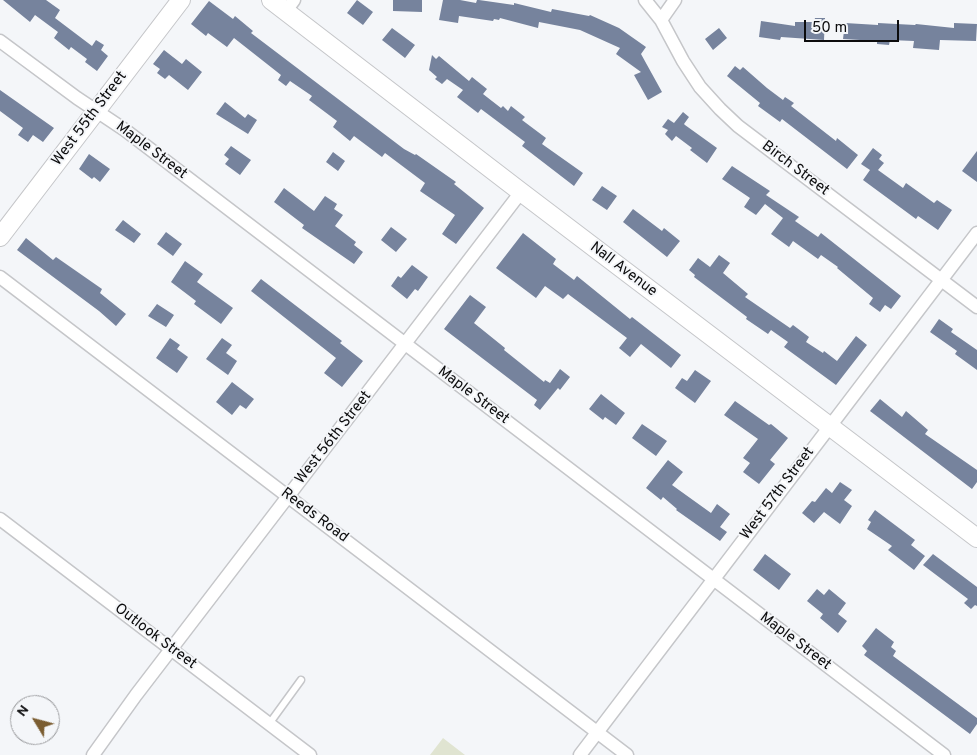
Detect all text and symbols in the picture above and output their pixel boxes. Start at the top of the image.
scale bar [807,10,902,42]
text: 50 m [812,19,847,38]
street label: West 55th Street [49,68,131,170]
street label: Maple Street [112,118,190,184]
street label: Birch Street [758,138,832,200]
street label: Nall Avenue [586,239,660,301]
street label: Maple Street [434,363,512,429]
street label: West 56th Street [292,388,376,488]
street label: West 57th Street [737,444,819,544]
street label: Reeds Road [277,485,351,547]
street label: Outlook Street [110,600,200,674]
street label: Maple Street [756,609,834,675]
north arrow [10,695,60,745]
text: N [14,702,33,720]

